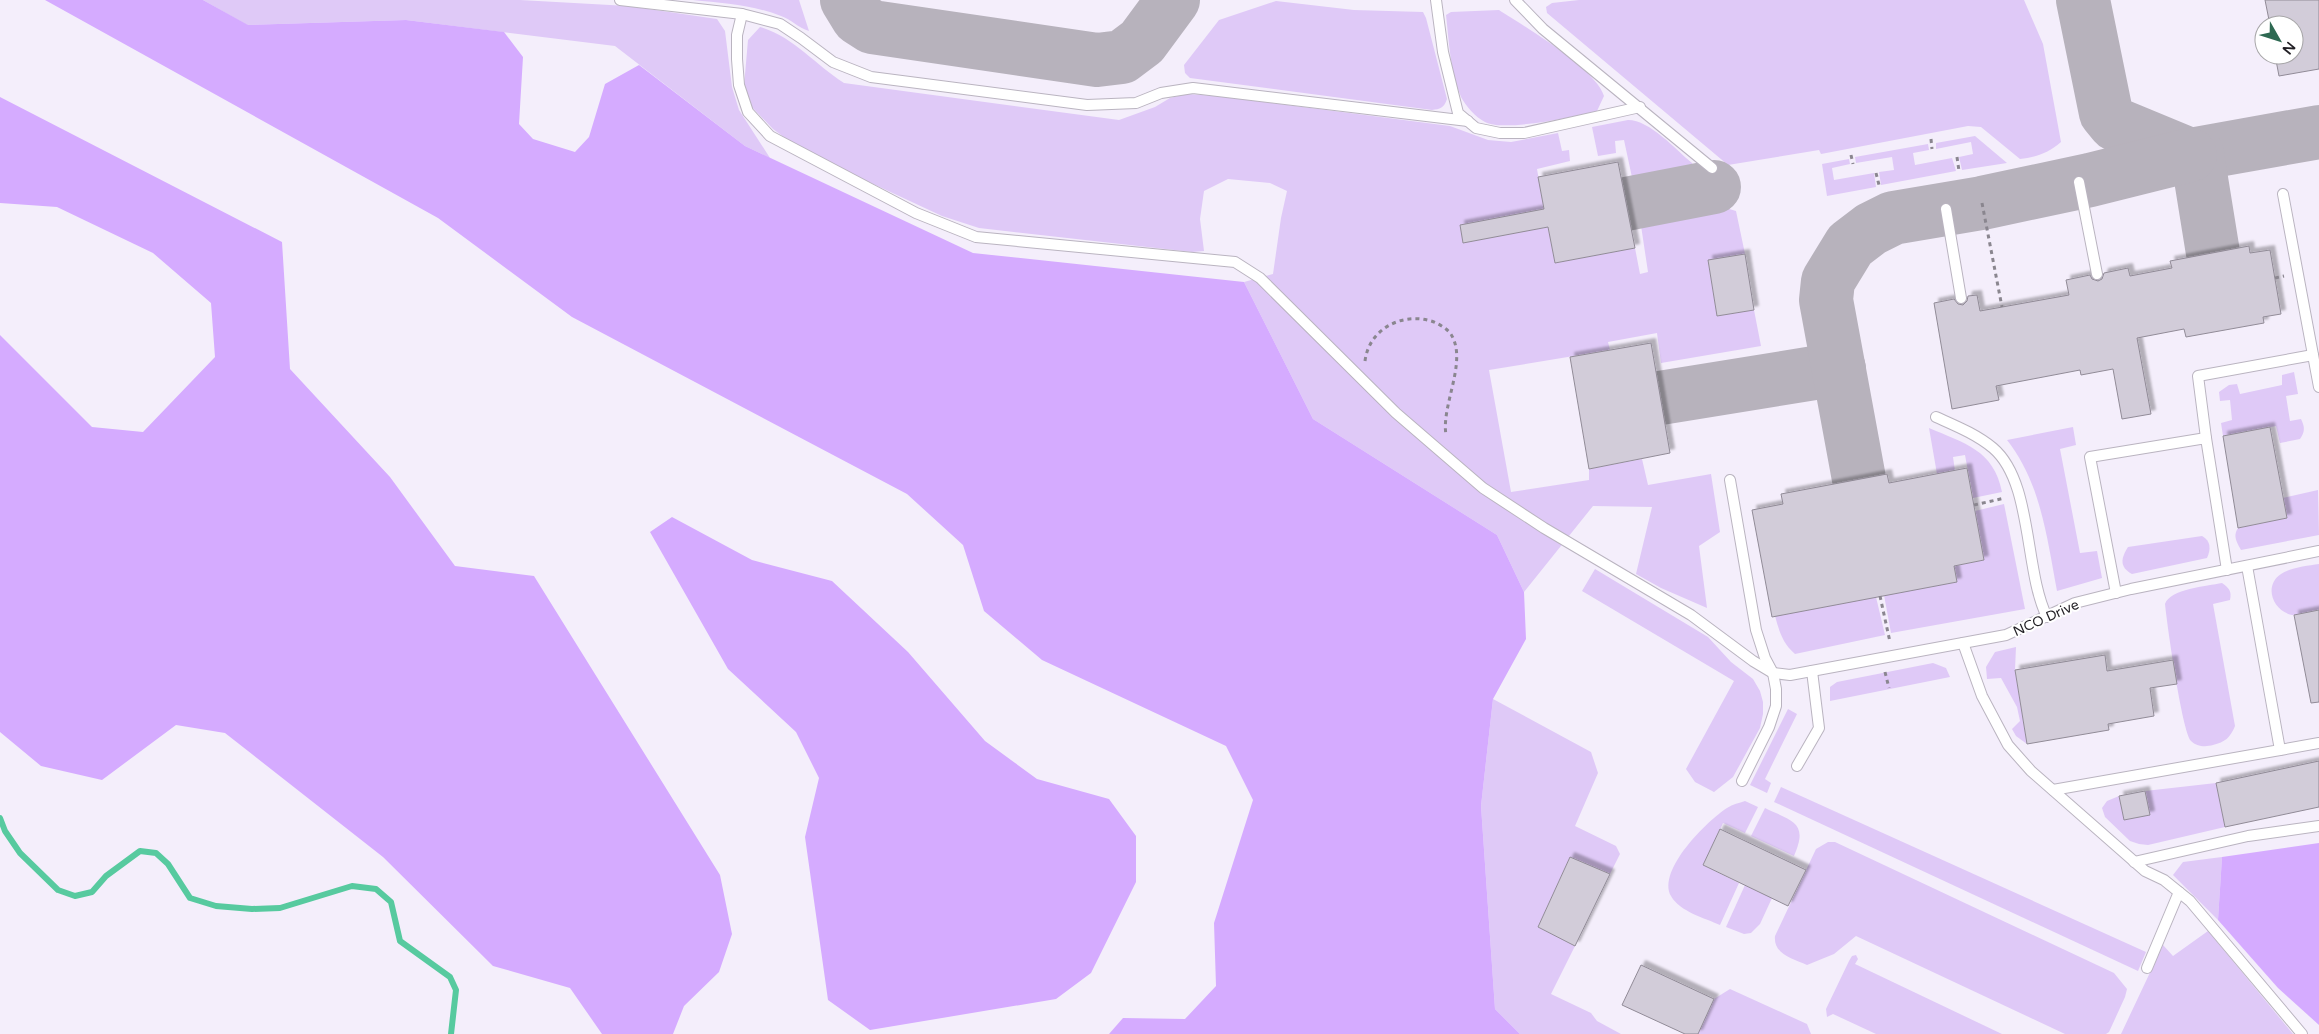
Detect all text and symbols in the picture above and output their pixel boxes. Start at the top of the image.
north arrow [2254,15,2304,65]
text: N [2279,38,2299,58]
street label: NCO Drive [2010,596,2082,640]

